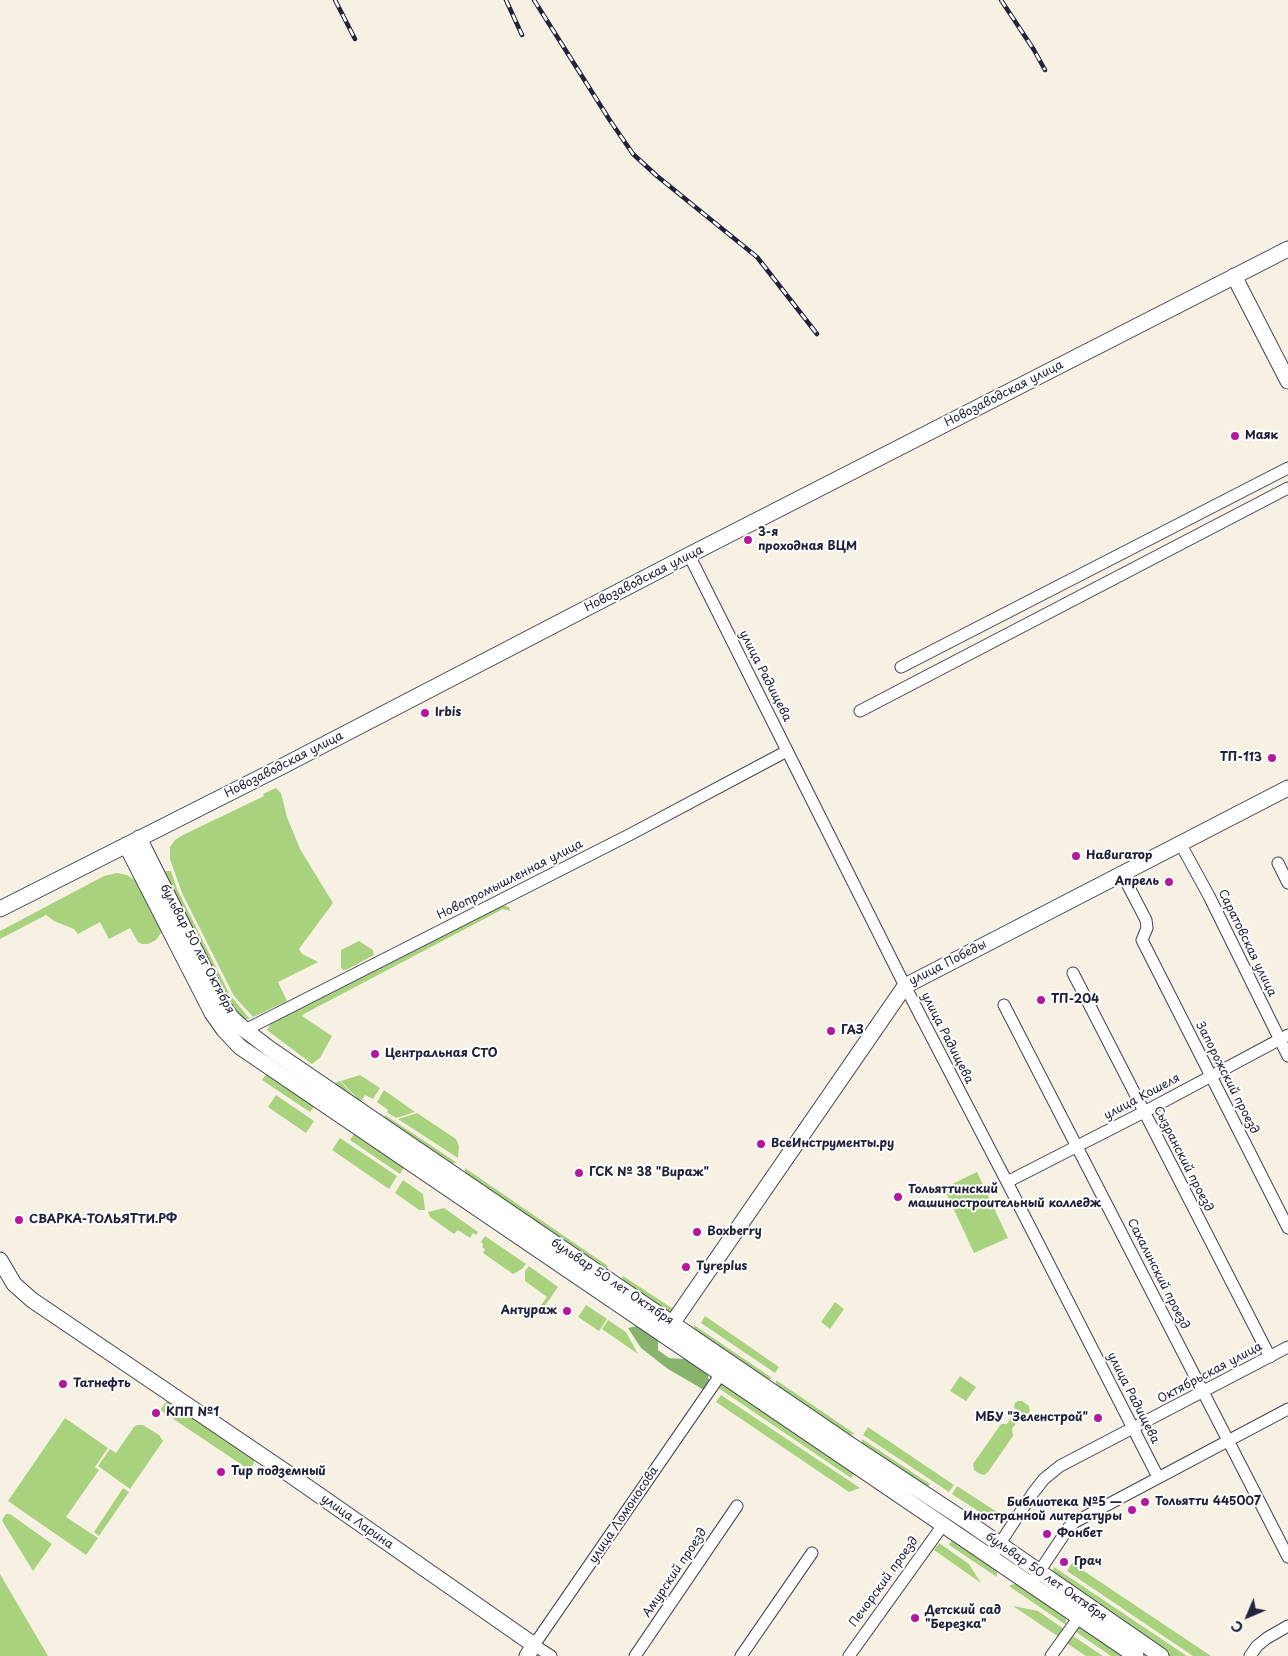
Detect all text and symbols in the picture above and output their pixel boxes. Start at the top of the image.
street label: Новозаводская улица [942,358,1066,430]
place label: Маяк [1245,429,1278,443]
marker: Маяк [1229,430,1241,442]
place label: 3-я проходная ВЦМ [758,526,857,554]
marker: 3-я проходная ВЦМ [742,534,754,546]
street label: Новозаводская улица [582,543,706,615]
street label: улица Радищева [736,628,794,724]
place label: Irbis [435,706,461,720]
marker: Irbis [419,707,431,719]
street label: Новозаводская улица [222,729,346,801]
place label: ТП-113 [1220,751,1262,765]
marker: ТП-113 [1266,752,1278,764]
street label: Новопромышленная улица [435,837,585,923]
place label: Навигатор [1086,849,1152,863]
marker: Навигатор [1070,850,1082,862]
place label: Апрель [1115,875,1159,889]
marker: Апрель [1163,876,1175,888]
street label: бульвар 50 лет Октября [157,882,237,1016]
street label: Саратовская улица [1215,887,1279,999]
street label: улица Победы [907,937,989,989]
street label: улица Радищева [918,990,976,1086]
place label: ТП-204 [1051,993,1099,1007]
marker: ТП-204 [1035,994,1047,1006]
street label: Запорожский проезд [1192,1019,1262,1137]
place label: ГАЗ [841,1024,864,1038]
marker: ГАЗ [825,1025,837,1037]
place label: Центральная СТО [385,1047,497,1061]
marker: Центральная СТО [369,1048,381,1060]
street label: улица Кошеля [1102,1071,1182,1123]
street label: Сызранский проезд [1150,1104,1216,1214]
place label: ВсеИнструменты.ру [771,1137,894,1151]
marker: ВсеИнструменты.ру [755,1138,767,1150]
place label: ГСК № 38 "Вираж" [589,1166,709,1180]
marker: ГСК № 38 "Вираж" [573,1167,585,1179]
place label: Тольяттинский машиностроительный колледж [908,1183,1101,1211]
marker: Тольяттинский машиностроительный колледж [892,1191,904,1203]
place label: СВАРКА-ТОЛЬЯТТИ.РФ [29,1213,177,1227]
marker: СВАРКА-ТОЛЬЯТТИ.РФ [13,1214,25,1226]
street label: Сахалинский проезд [1124,1216,1192,1332]
place label: Boxberry [707,1225,762,1239]
marker: Boxberry [691,1226,703,1238]
street label: бульвар 50 лет Октября [548,1236,676,1328]
place label: Tyreplus [696,1260,747,1274]
marker: Tyreplus [680,1261,692,1273]
place label: Антураж [501,1304,557,1318]
marker: Антураж [561,1305,573,1317]
street label: Октябрьская улица [1155,1339,1265,1407]
street label: улица Радищева [1104,1350,1162,1446]
place label: Татнефть [73,1377,131,1391]
marker: Татнефть [57,1378,69,1390]
place label: КПП №1 [166,1406,219,1420]
marker: КПП №1 [150,1407,162,1419]
place label: МБУ "Зеленстрой" [975,1411,1088,1425]
marker: МБУ "Зеленстрой" [1092,1412,1104,1424]
street label: улица Ломоносова [586,1464,662,1566]
place label: Тир подземный [231,1465,326,1479]
marker: Тир подземный [215,1466,227,1478]
street label: улица Ларина [318,1492,396,1552]
place label: Тольятти 445007 [1155,1495,1261,1509]
place label: Библиотека №5 — Иностранной литературы [963,1496,1122,1524]
marker: Тольятти 445007 [1139,1496,1151,1508]
marker: Библиотека №5 — Иностранной литературы [1126,1504,1138,1516]
street label: Амурский проезд [640,1526,710,1620]
place label: Фонбет [1057,1527,1103,1541]
marker: Фонбет [1041,1528,1053,1540]
street label: бульвар 50 лет Октября [983,1530,1109,1624]
street label: Печорский проезд [846,1534,922,1630]
place label: Грач [1074,1555,1102,1569]
marker: Грач [1058,1556,1070,1568]
north arrow [1223,1591,1273,1641]
place label: Детский сад "Березка" [925,1604,1001,1632]
marker: Детский сад "Березка" [909,1612,921,1624]
text: С [1226,1616,1248,1638]

